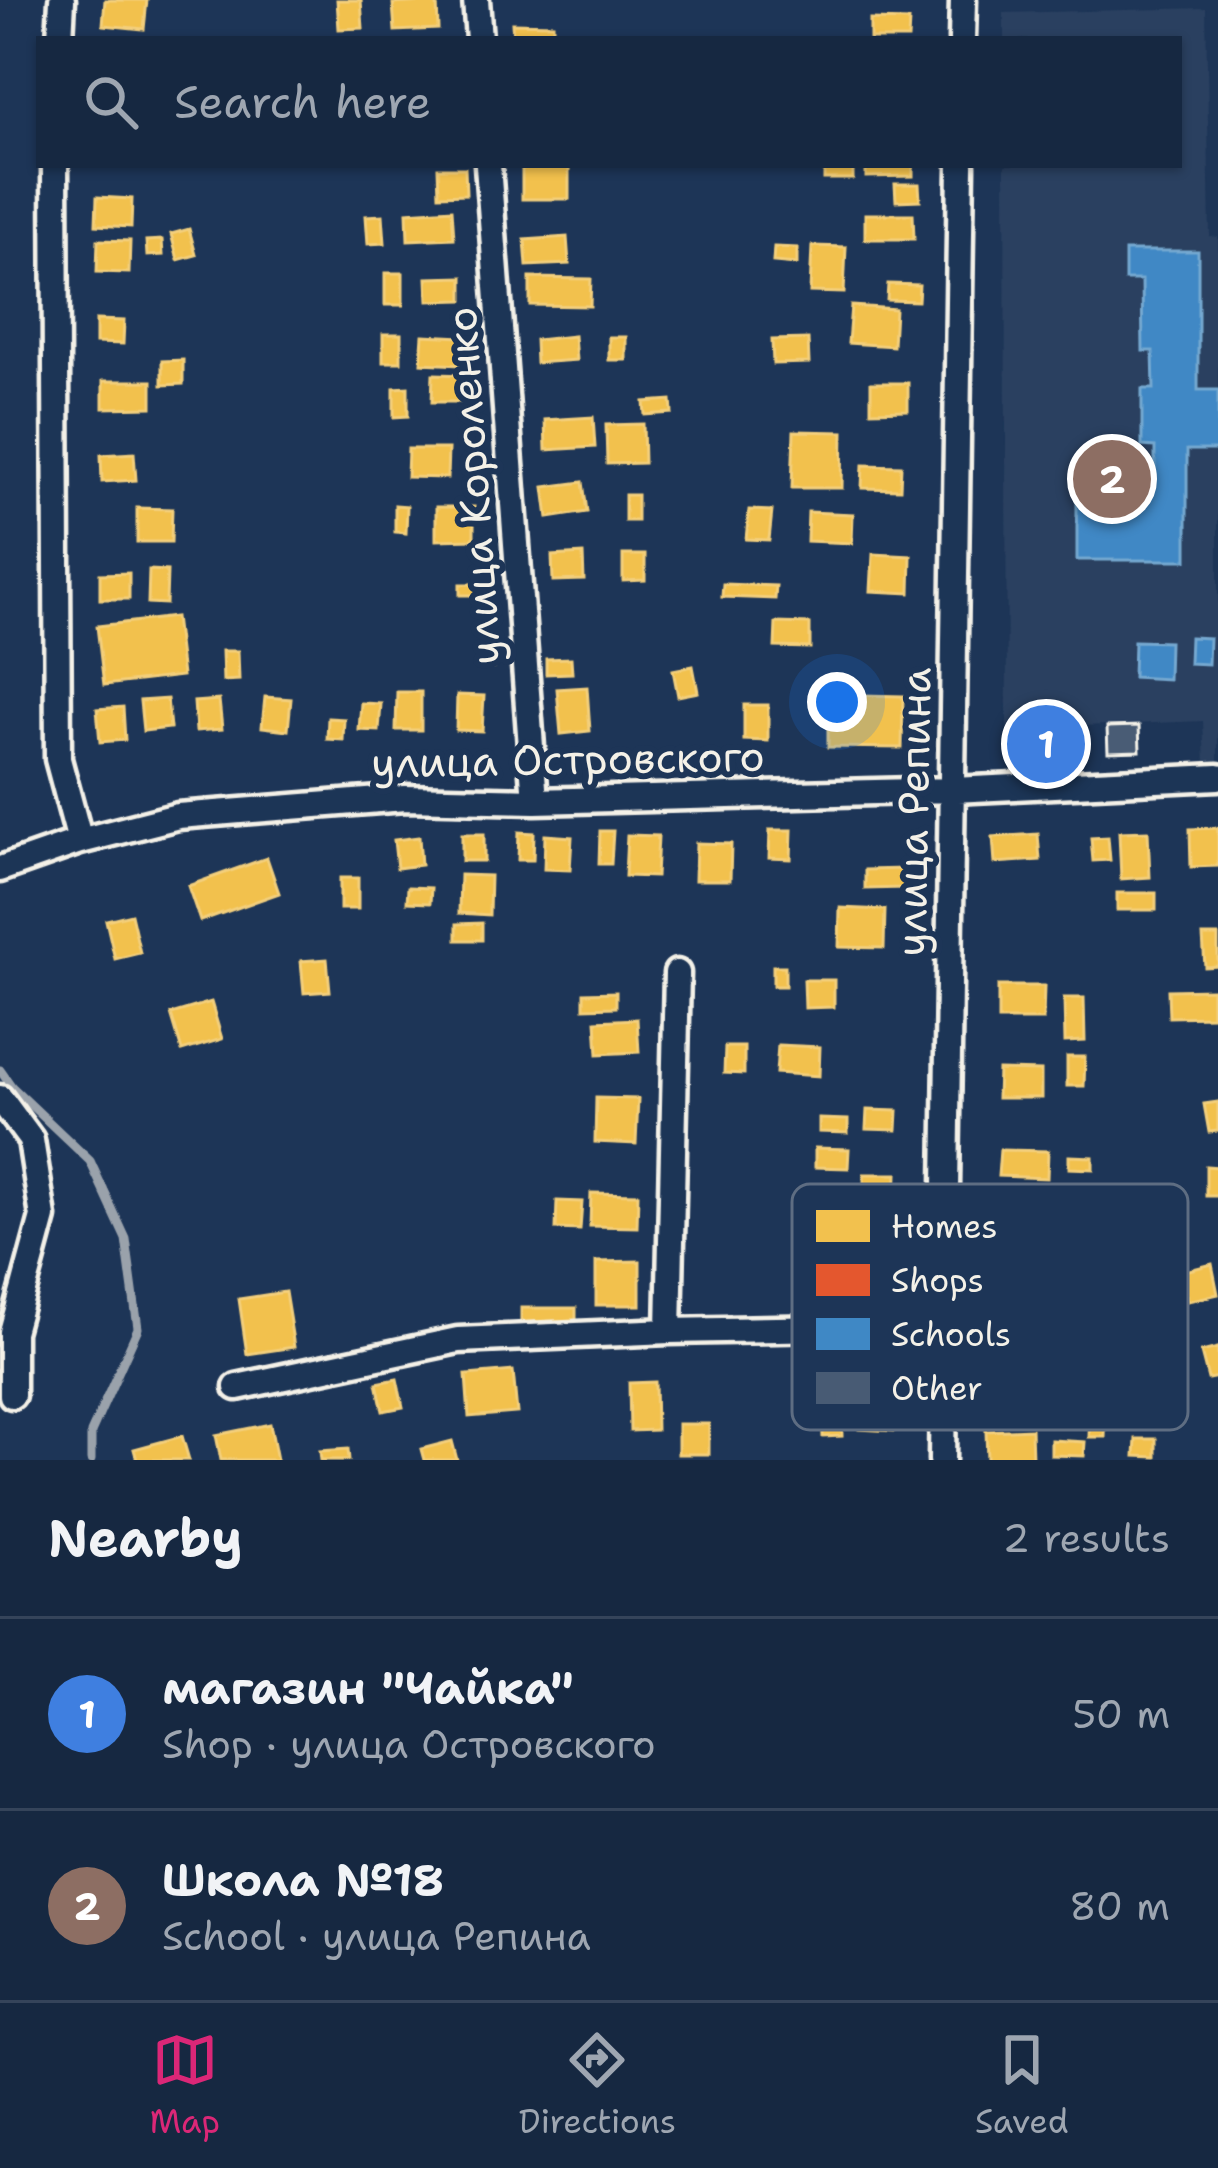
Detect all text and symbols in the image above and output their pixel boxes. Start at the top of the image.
search box [36,36,1182,168]
icon: search [78,69,144,135]
text: Search here [174,72,431,132]
street label: улица Короленко [433,305,513,667]
pin: 2 [1073,434,1151,524]
street label: улица Репина [882,667,944,957]
your location [807,672,867,732]
pin: 1 [1007,699,1085,789]
street label: улица Островского [371,728,765,790]
legend [792,1184,1188,1430]
text: Homes [891,1204,998,1249]
text: Shops [891,1258,984,1303]
text: Schools [891,1312,1011,1357]
text: Other [891,1366,983,1411]
text: Nearby [48,1504,243,1572]
text: 2 results [1003,1512,1170,1564]
text: магазин "Чайка" [162,1658,574,1718]
text: 1 [78,1688,96,1740]
text: 50 m [1072,1688,1170,1740]
text: Shop · улица Островского [162,1718,656,1770]
text: Школа №18 [162,1850,444,1910]
text: 2 [73,1880,101,1932]
text: 80 m [1069,1880,1170,1932]
text: School · улица Репина [162,1910,591,1962]
tab: Map [149,2027,220,2144]
tab: Directions [519,2027,676,2144]
tab: Saved [975,2027,1069,2144]

